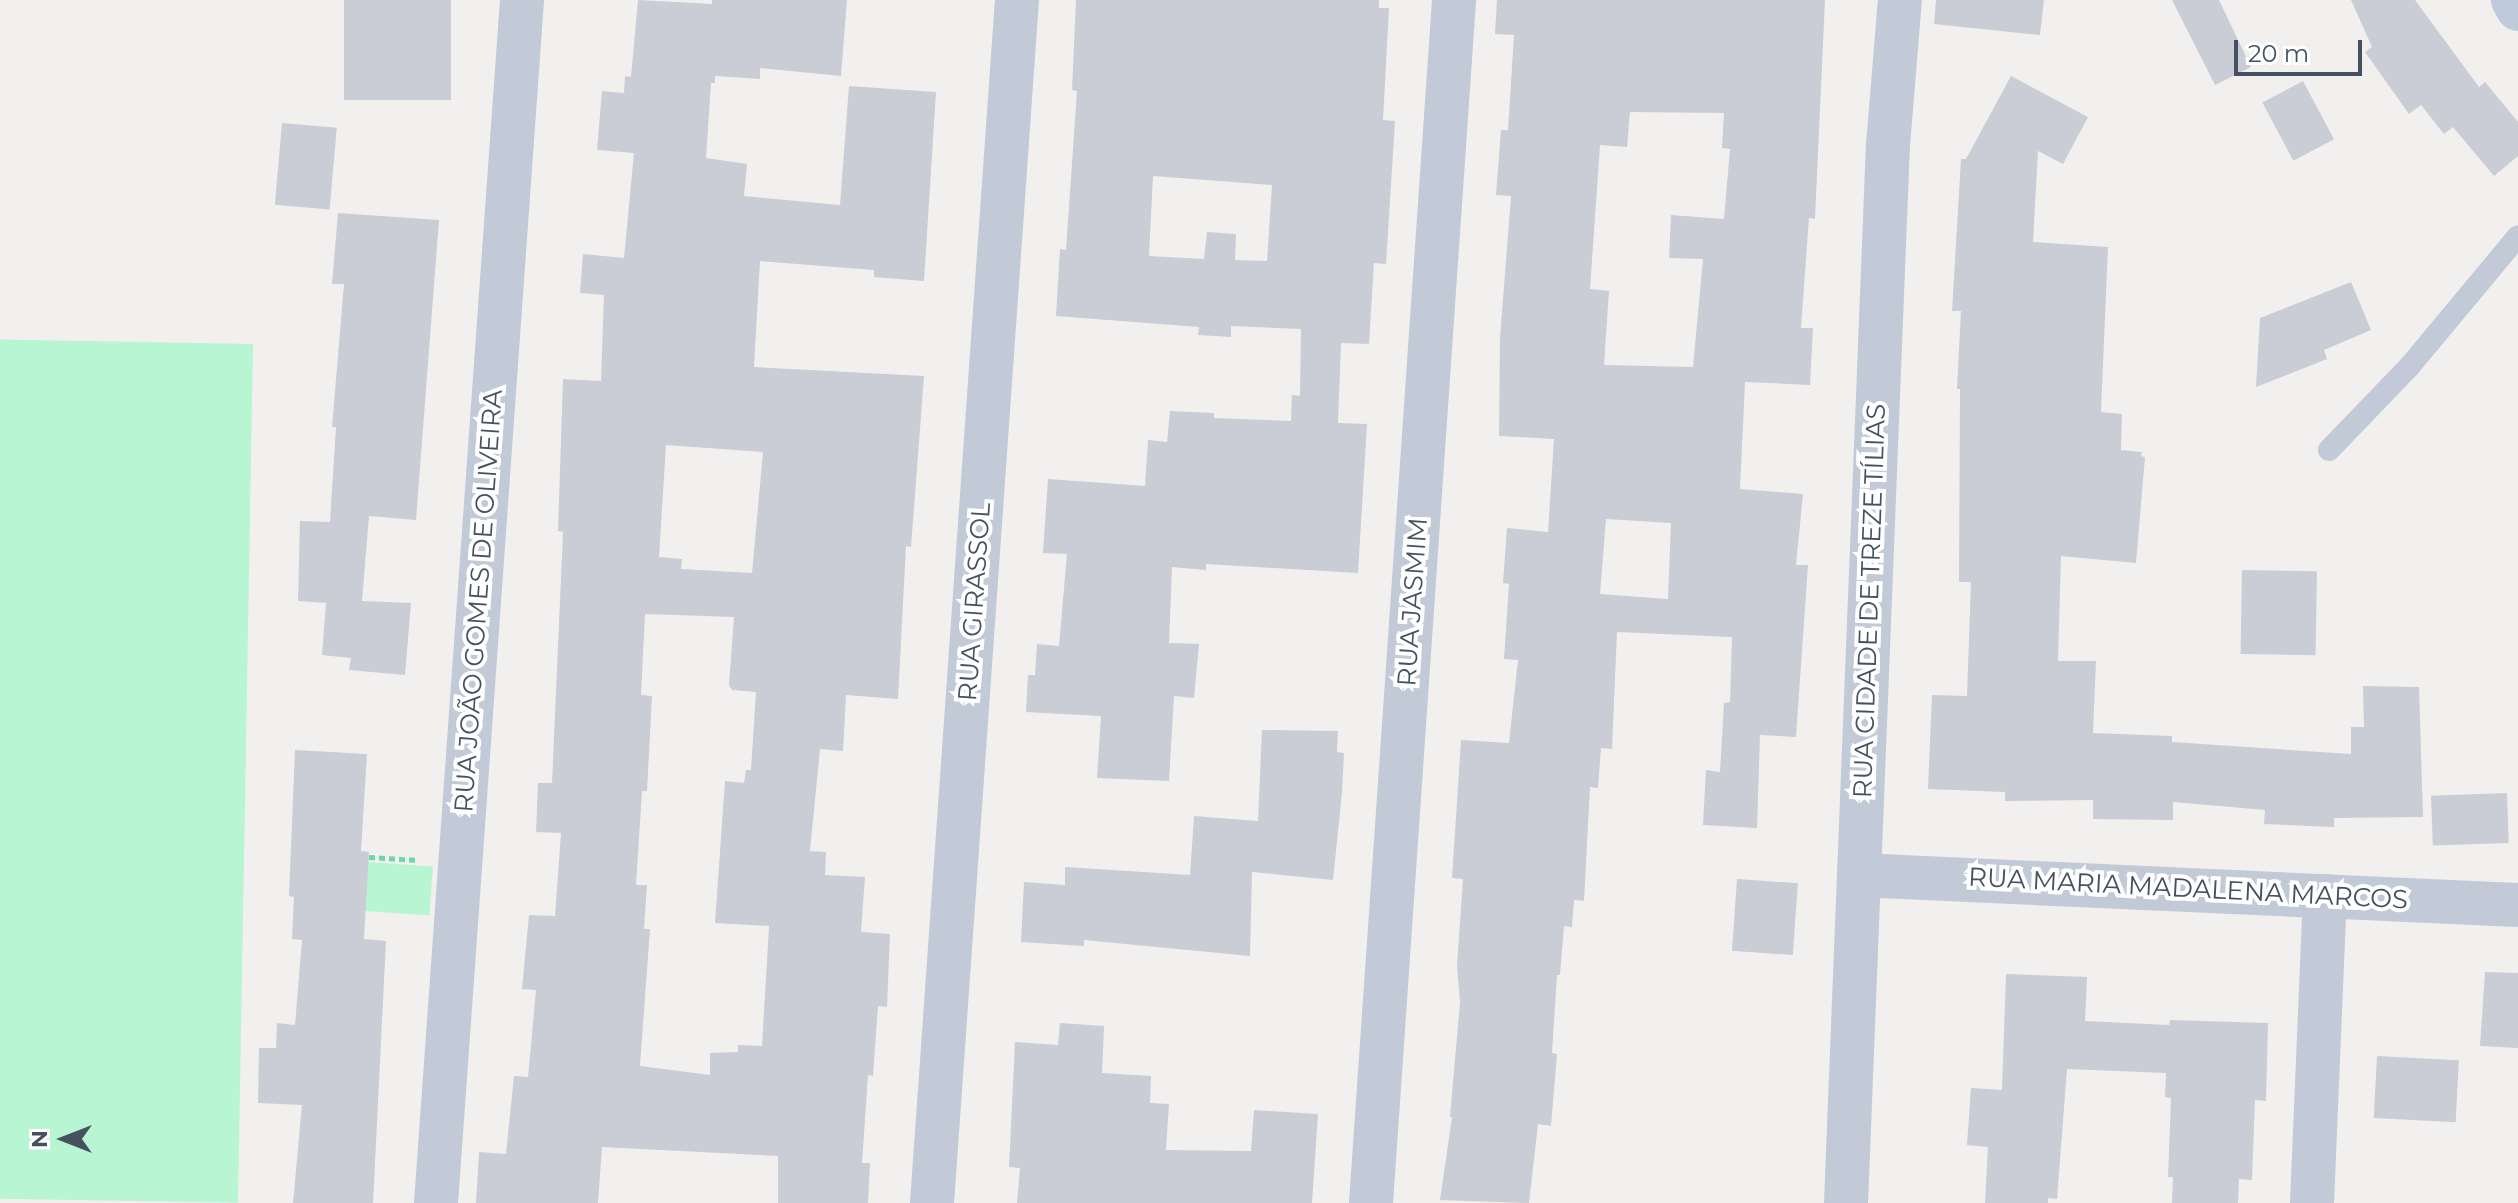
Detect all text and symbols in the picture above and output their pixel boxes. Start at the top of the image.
scale bar [2238,24,2366,74]
text: 20 m [2248,39,2309,68]
street label: RUA JOÃO GOMES DE OLIVEIRA [449,389,509,813]
street label: RUA CIDADE DE TREZE TÍLIAS [1848,403,1892,799]
street label: RUA GIRASSOL [952,502,998,702]
street label: RUA JASMIM [1392,517,1434,687]
street label: RUA MARIA MADALENA MARCOS [1967,862,2409,916]
north arrow [24,1099,104,1179]
text: N [26,1130,53,1148]

